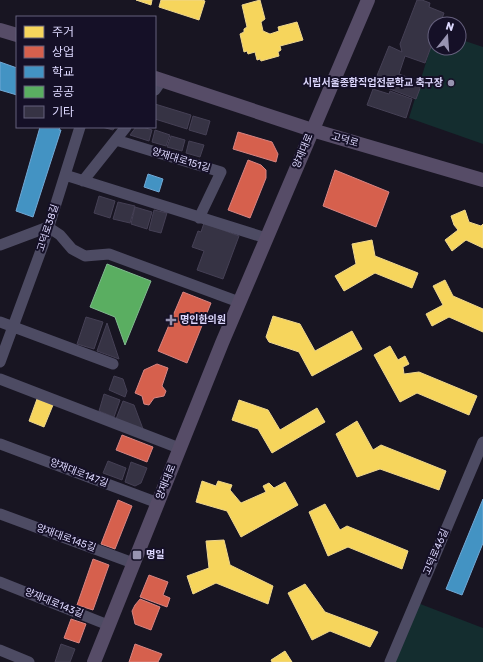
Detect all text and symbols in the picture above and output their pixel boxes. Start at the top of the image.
legend [16,16,156,128]
north arrow [427,16,467,56]
text: N [444,20,456,34]
text: 주거 [52,25,74,39]
text: 상업 [52,45,74,59]
text: 학교 [52,65,74,79]
place label: 시립서울종합직업전문학교 축구장 [303,76,443,89]
marker: 시립서울종합직업전문학교 축구장 [446,78,456,88]
text: 공공 [52,85,74,99]
text: 기타 [52,105,74,119]
street label: 고덕로 [330,130,360,150]
street label: 양재대로 [290,132,316,170]
street label: 양재대로151길 [150,145,212,175]
street label: 고덕로38길 [35,203,61,253]
marker: 명인한의원 [165,314,177,326]
place label: 명인한의원 [180,314,226,326]
street label: 양재대로147길 [48,456,110,490]
street label: 양재대로 [154,463,178,501]
street label: 양재대로145길 [35,522,97,554]
street label: 고덕로46길 [421,527,451,577]
marker: 명일 [131,549,143,561]
place label: 명일 [146,549,164,561]
street label: 양재대로143길 [23,586,85,620]

